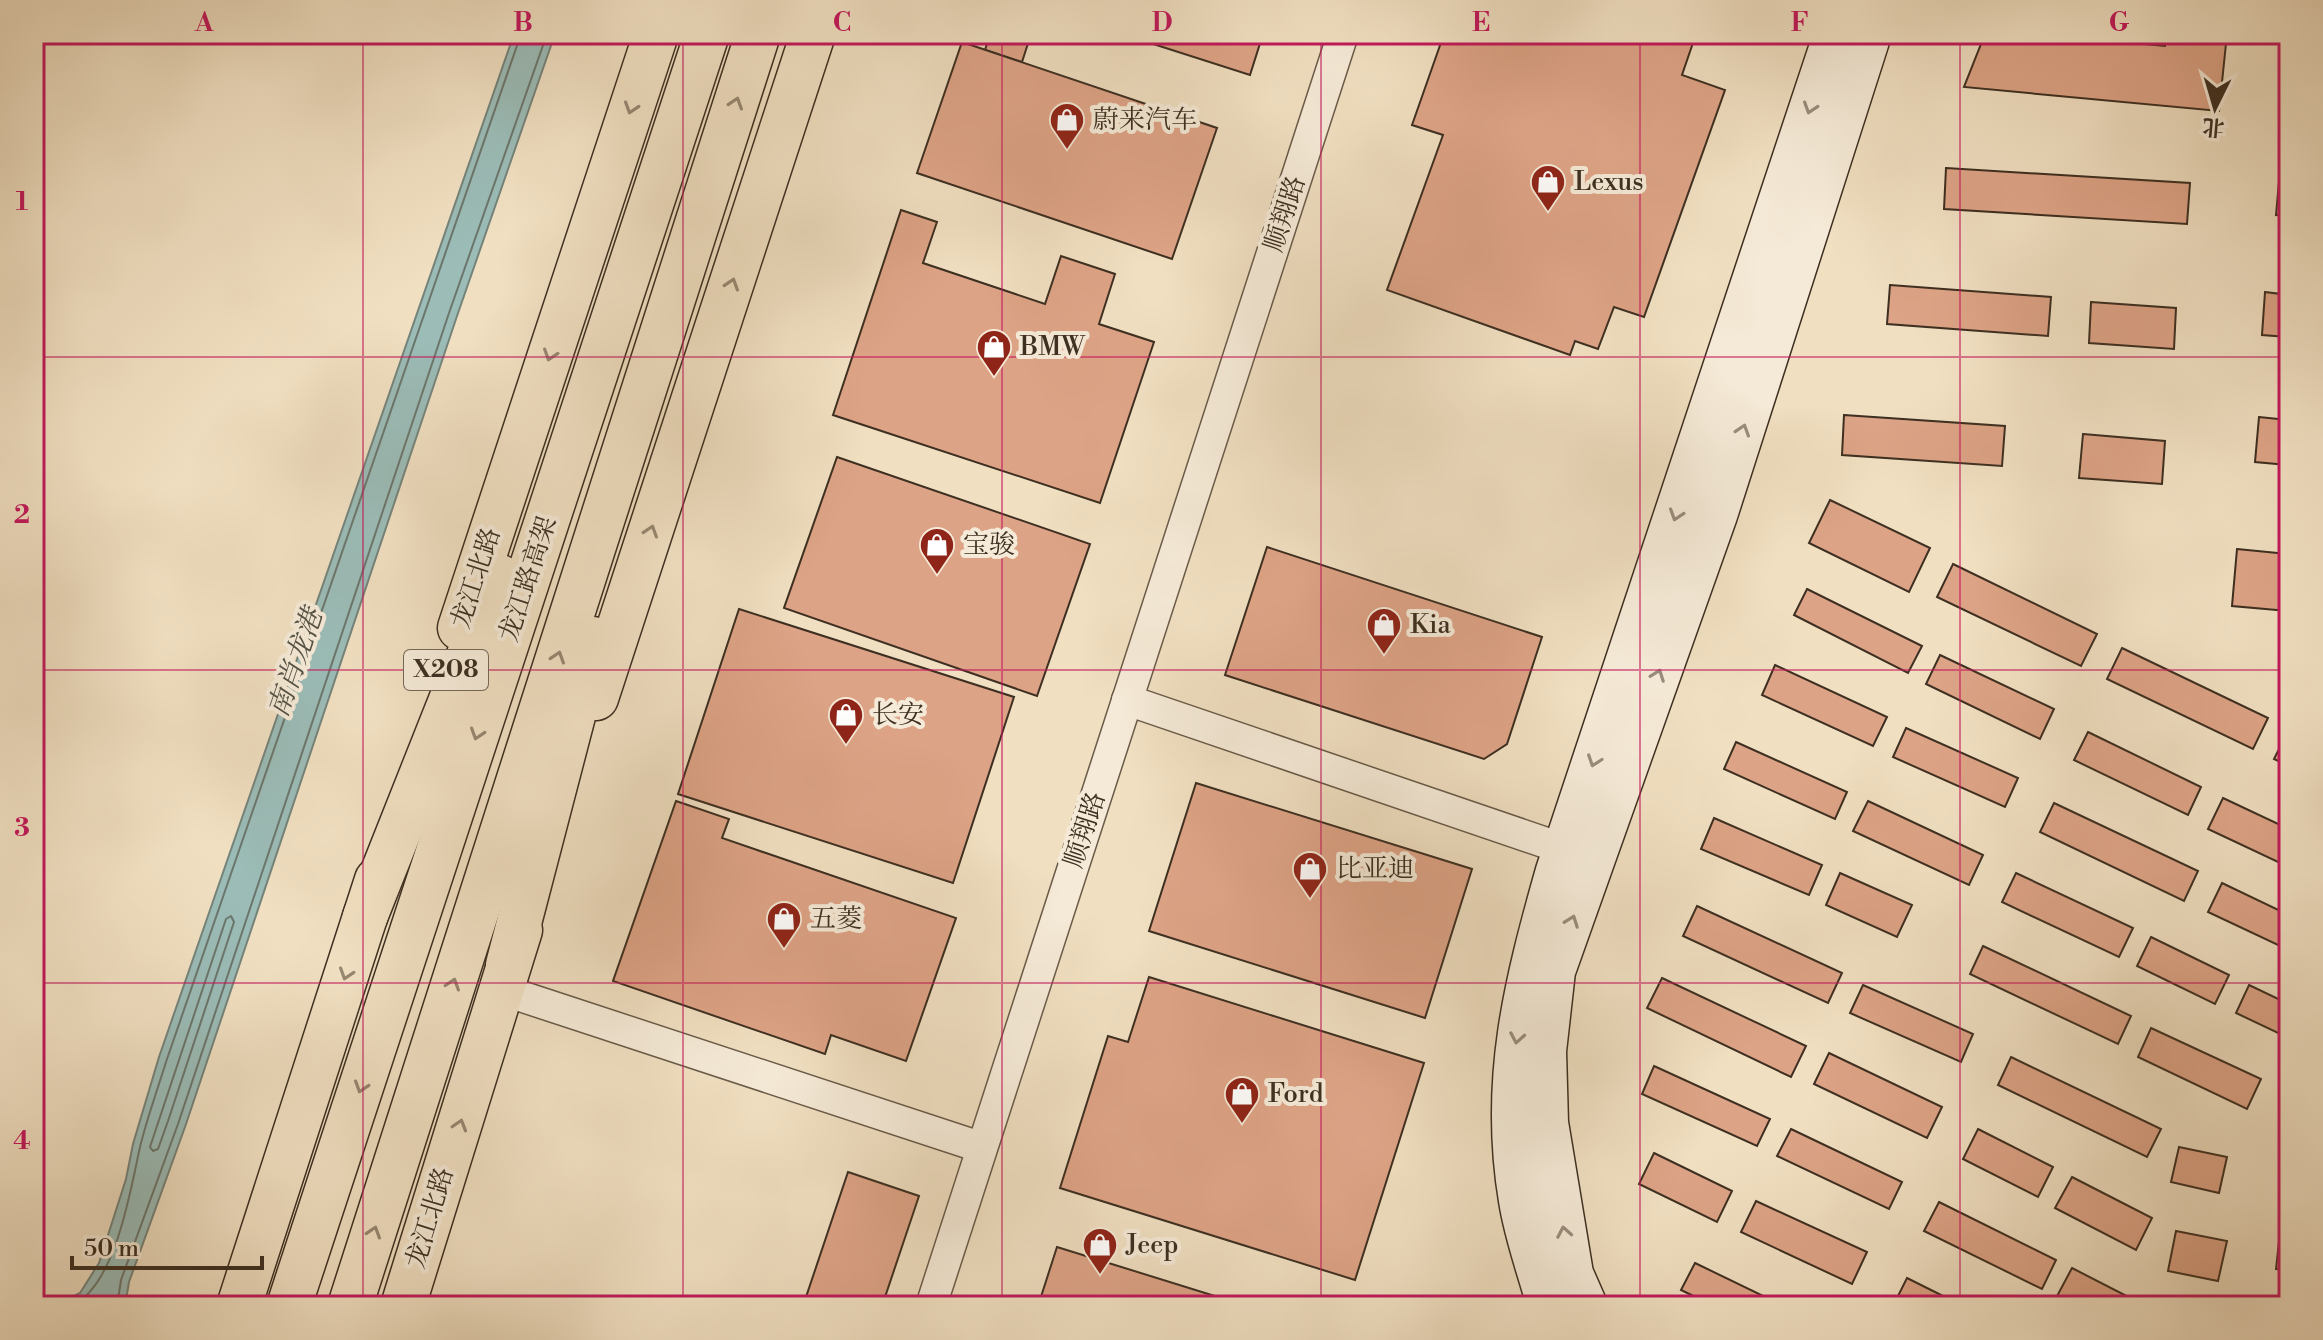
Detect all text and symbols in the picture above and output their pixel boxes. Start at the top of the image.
text: A [194,7,214,39]
text: B [513,7,533,39]
text: C [833,7,851,39]
text: D [1152,7,1172,39]
text: E [1472,7,1490,39]
text: F [1791,7,1809,39]
text: G [2109,7,2130,39]
north arrow [2175,68,2255,148]
one-way arrow [726,96,742,110]
one-way arrow [625,100,641,114]
one-way arrow [1804,100,1820,114]
shop icon: 蔚来汽车 [1048,101,1086,151]
place label: 蔚来汽车 [1093,104,1197,136]
text: 北 [2201,112,2226,141]
shop icon: Lexus [1529,163,1567,213]
place label: Lexus [1574,166,1644,198]
street label: 顺翔路 [1258,172,1312,256]
text: 1 [16,186,29,218]
one-way arrow [723,278,739,292]
shop icon: BMW [975,328,1013,378]
place label: BMW [1019,331,1086,363]
one-way arrow [543,348,559,361]
one-way arrow [1734,423,1750,437]
text: 2 [14,499,30,531]
one-way arrow [1670,507,1686,521]
street label: 龙江路高架 [493,512,563,646]
street label: 龙江北路 [445,524,507,632]
one-way arrow [642,525,658,538]
shop icon: 宝骏 [918,526,956,576]
place label: 宝骏 [963,529,1015,561]
water label: 南肖龙港 [261,601,332,722]
shop icon: Kia [1365,606,1403,656]
place label: Kia [1410,609,1452,641]
road number: X208 [404,650,488,690]
one-way arrow [549,650,565,664]
one-way arrow [1648,669,1665,683]
shop icon: 长安 [827,696,865,746]
place label: 长安 [872,699,924,731]
one-way arrow [470,726,486,740]
one-way arrow [1588,754,1604,768]
street label: 顺翔路 [1058,788,1112,872]
text: 3 [14,812,30,844]
shop icon: 比亚迪 [1291,850,1329,900]
place label: 比亚迪 [1336,853,1414,885]
shop icon: 五菱 [765,900,803,950]
place label: 五菱 [810,903,862,935]
one-way arrow [1563,915,1579,929]
one-way arrow [340,967,356,981]
one-way arrow [444,978,460,992]
one-way arrow [1510,1031,1527,1045]
shop icon: Ford [1223,1075,1261,1125]
place label: Ford [1268,1078,1324,1110]
one-way arrow [354,1079,370,1093]
one-way arrow [450,1118,466,1132]
text: 4 [13,1125,31,1157]
street label: 龙江北路 [399,1164,461,1272]
scale bar [72,1220,262,1270]
one-way arrow [365,1225,381,1239]
one-way arrow [1556,1225,1573,1238]
shop icon: Jeep [1081,1226,1119,1276]
place label: Jeep [1125,1229,1178,1261]
text: 50 m [84,1234,139,1264]

